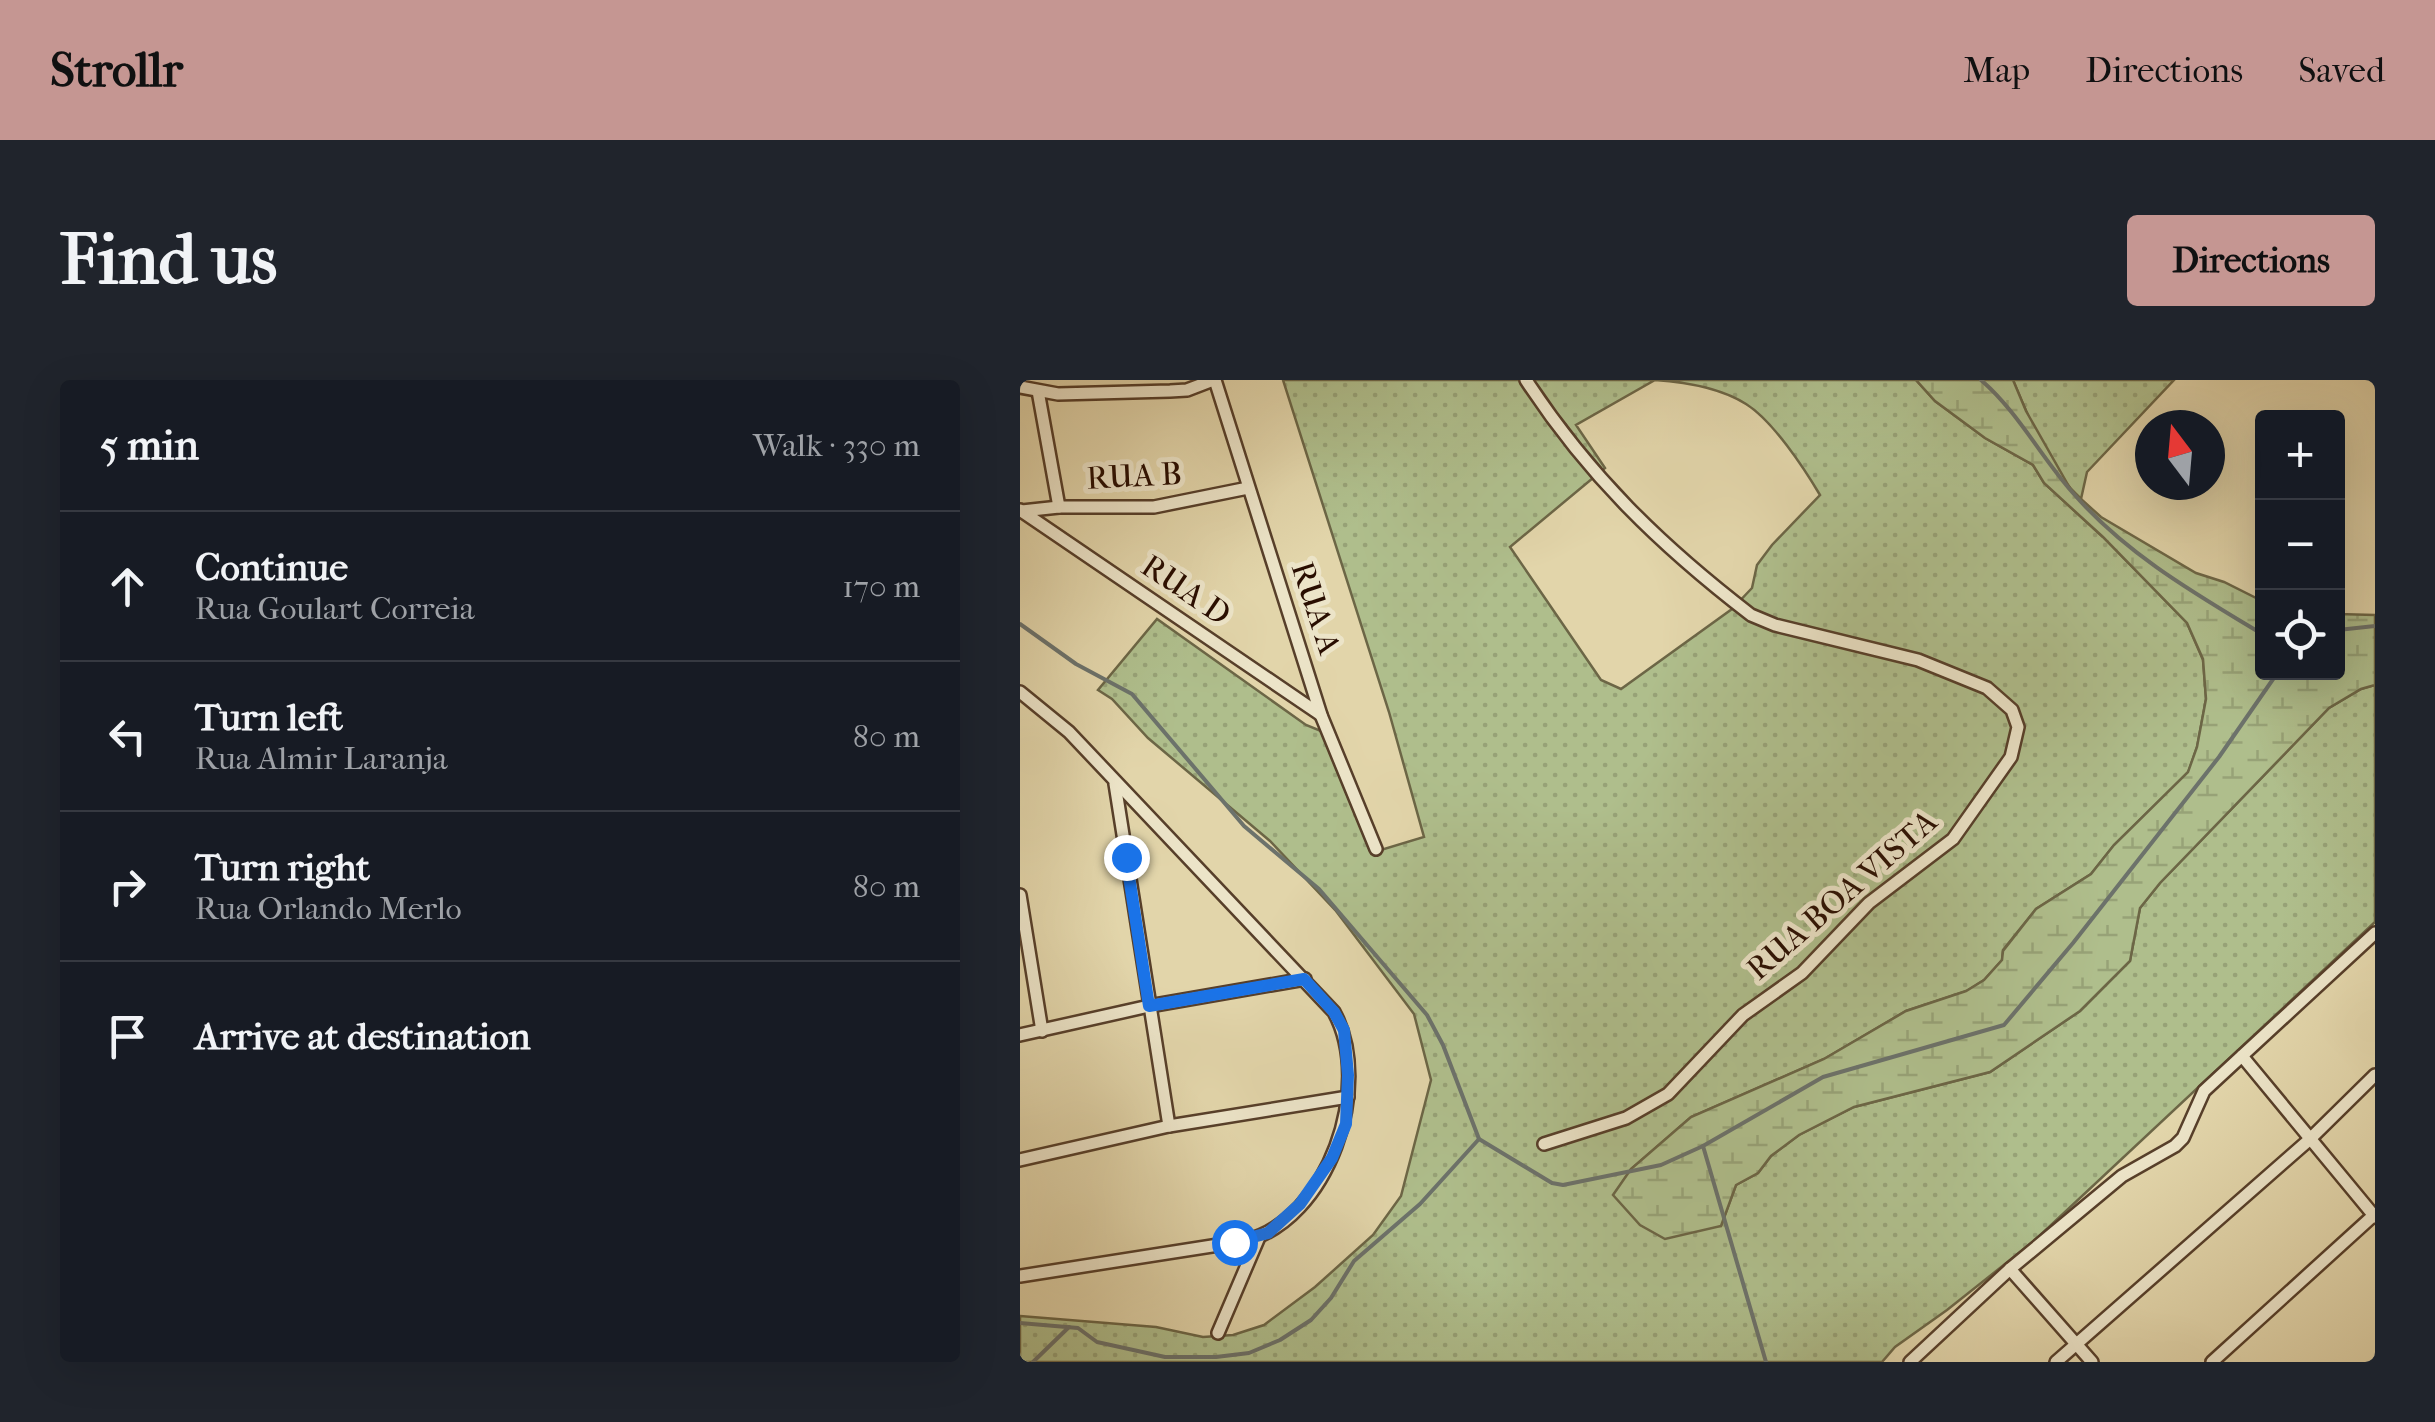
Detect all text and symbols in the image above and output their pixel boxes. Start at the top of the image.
text: Strollr [50,42,183,98]
text: Map [1963,50,2030,91]
text: Directions [2085,50,2243,91]
text: Saved [2298,50,2385,91]
button: Directions [2127,215,2375,306]
text: Find us [60,219,277,301]
north arrow [2135,410,2225,500]
map controls [2255,410,2345,680]
button: + [2255,410,2345,500]
text: 5 min [100,421,199,470]
text: Walk · 330 m [753,427,920,464]
street label: RUA B [1085,455,1183,497]
button: − [2255,500,2345,590]
text: Continue [195,545,348,590]
street label: RUA D [1135,547,1237,633]
street label: RUA A [1284,557,1348,659]
icon: ahead [100,559,155,614]
text: 170 m [842,568,920,605]
text: Rua Goulart Correia [195,590,475,627]
button: locate [2255,590,2345,680]
text: Turn left [195,695,343,740]
icon: left [100,709,155,764]
text: 80 m [853,718,920,755]
text: Rua Almir Laranja [195,740,448,777]
street label: RUA BOA VISTA [1740,802,1945,987]
route end [1104,835,1150,881]
text: Turn right [195,845,370,890]
icon: right [100,859,155,914]
text: 80 m [853,868,920,905]
text: Rua Orlando Merlo [195,890,462,927]
icon: arrive [100,1009,155,1064]
text: Arrive at destination [195,1014,531,1059]
route start [1212,1220,1258,1266]

